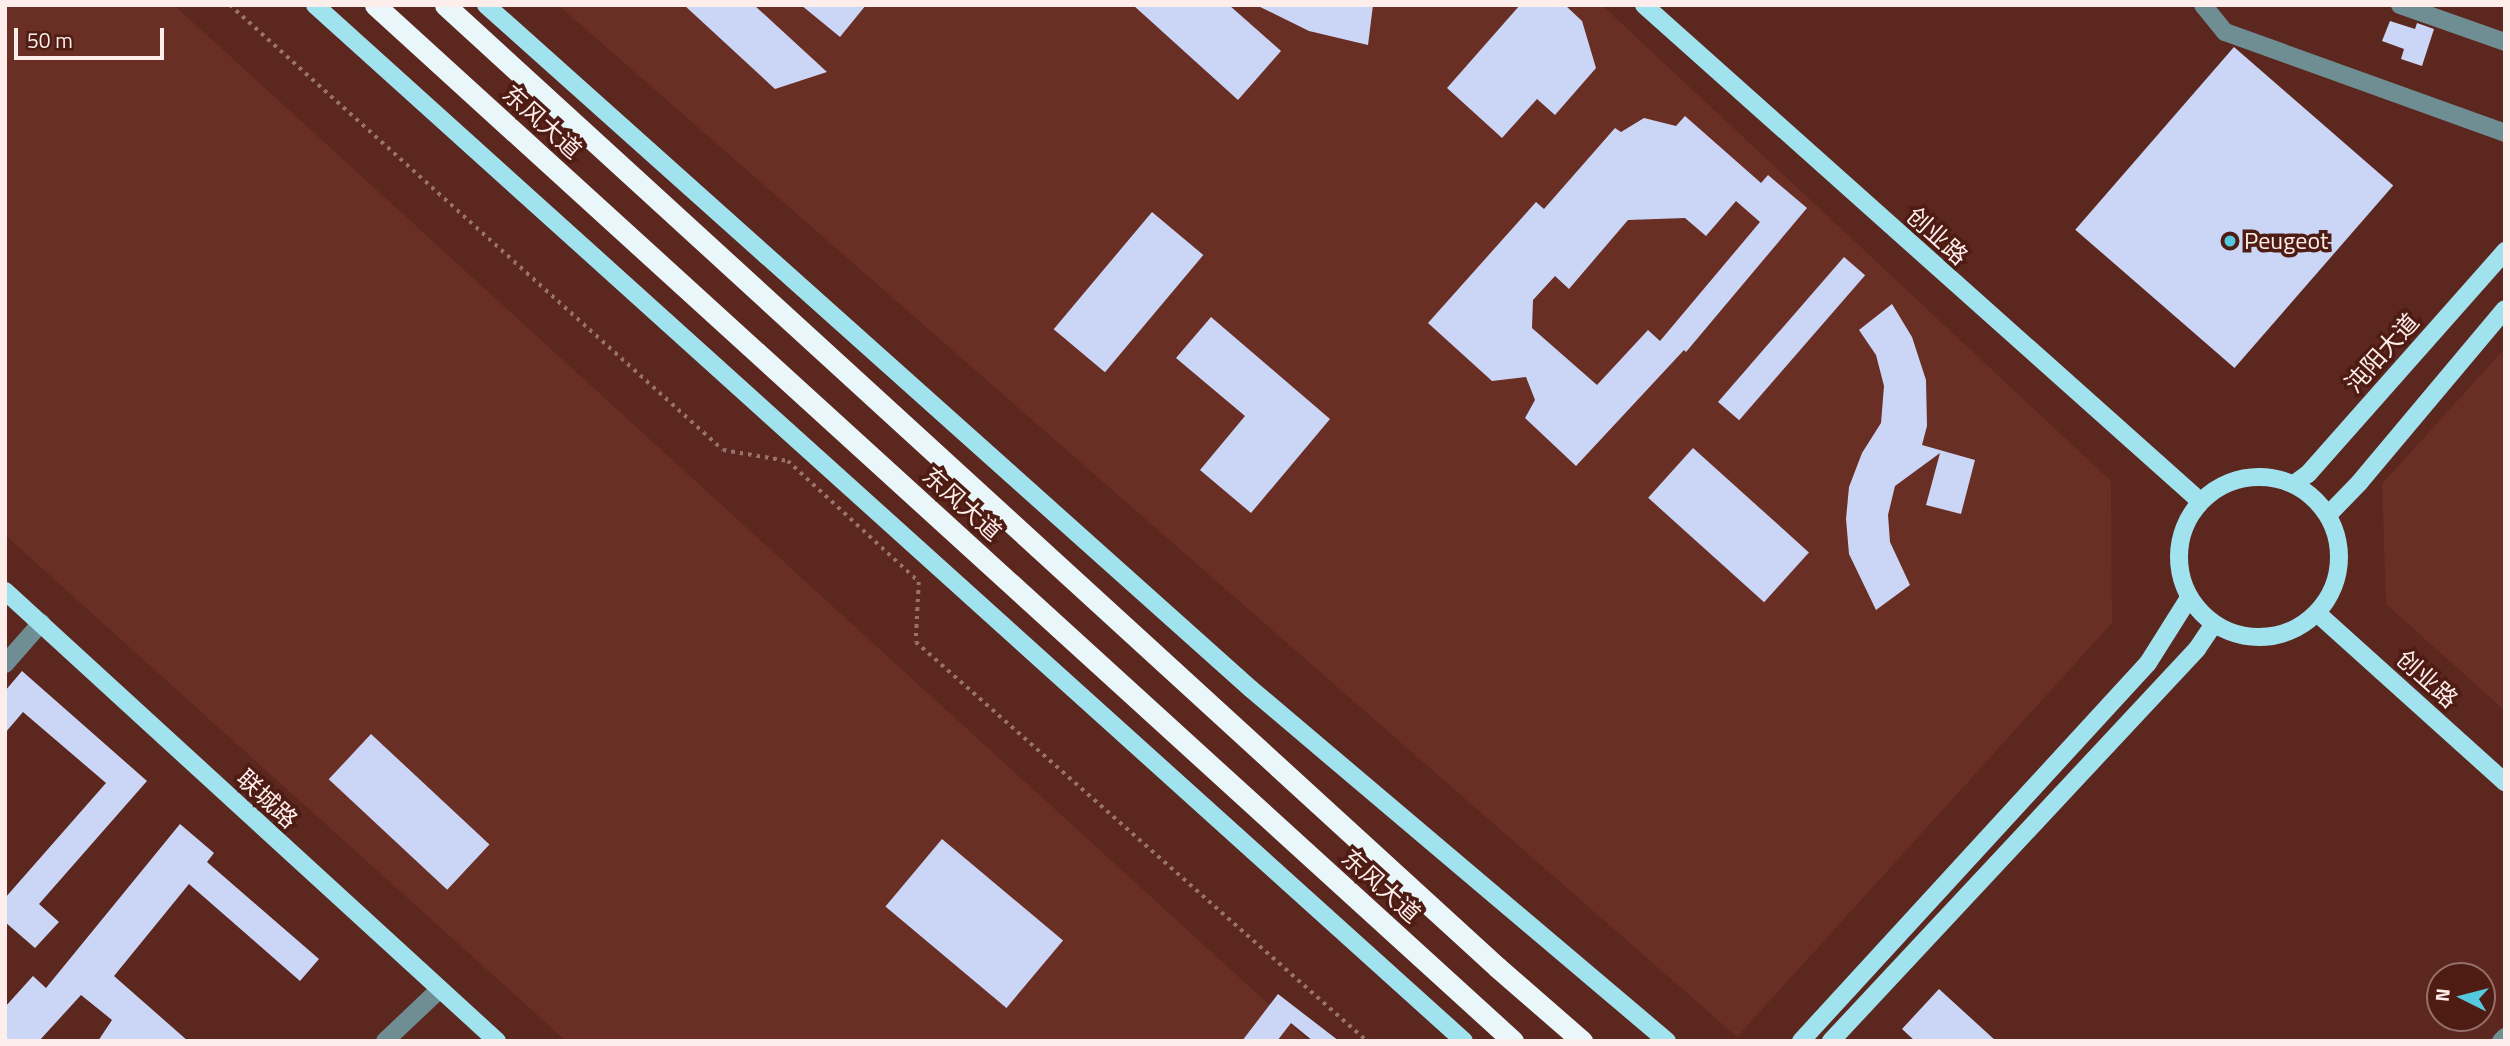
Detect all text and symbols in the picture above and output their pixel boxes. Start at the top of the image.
scale bar [18,14,168,58]
text: 50 m [27,24,73,56]
street label: 东风大道 [497,79,587,165]
street label: 创业路 [1901,201,1973,271]
place label: Peugeot [2244,227,2328,255]
marker: Peugeot [2222,233,2238,249]
street label: 沌阳大道 [2339,308,2425,398]
street label: 东风大道 [917,461,1007,547]
street label: 创业路 [2391,644,2463,714]
street label: 联城路 [231,764,303,834]
street label: 东风大道 [1336,843,1426,929]
north arrow [2426,962,2496,1032]
text: N [2426,987,2457,1003]

